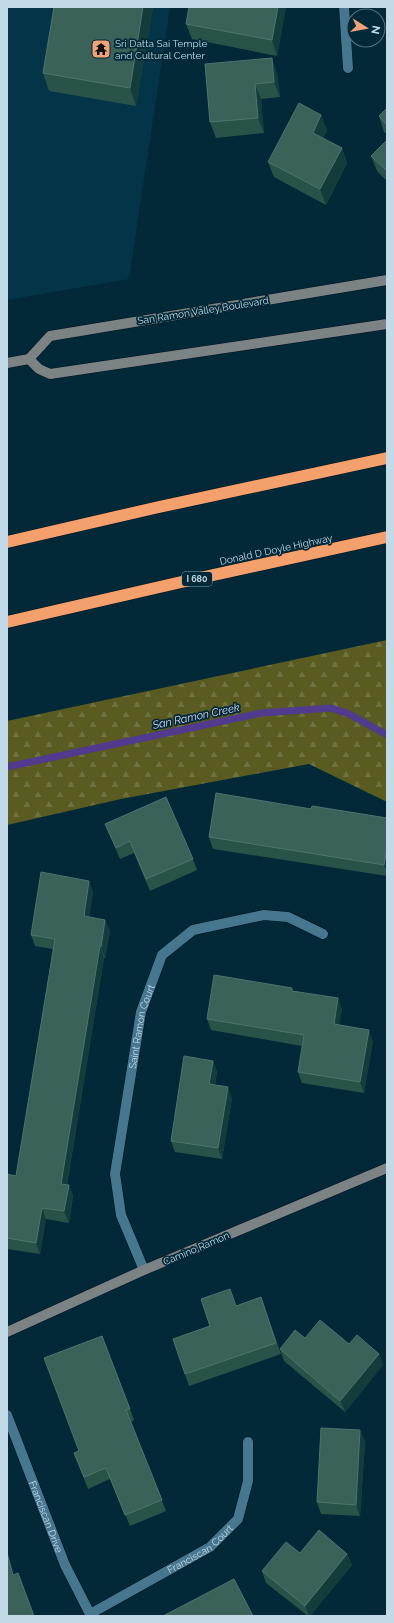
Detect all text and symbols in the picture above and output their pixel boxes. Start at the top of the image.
north arrow [346,8,386,48]
text: N [368,24,383,35]
temple icon: Sri Datta Sai Temple and Cultural Center [90,38,112,60]
place label: Sri Datta Sai Temple and Cultural Center [115,38,207,61]
street label: San Ramon Valley Boulevard [137,295,270,326]
street label: Donald D Doyle Highway [219,532,334,567]
road number: I 680 [182,572,212,586]
water label: San Ramon Creek [150,701,241,732]
street label: Saint Ramon Court [127,982,157,1070]
street label: Camino Ramon [161,1229,231,1267]
street label: Franciscan Drive [27,1479,65,1554]
street label: Franciscan Court [165,1522,236,1576]

